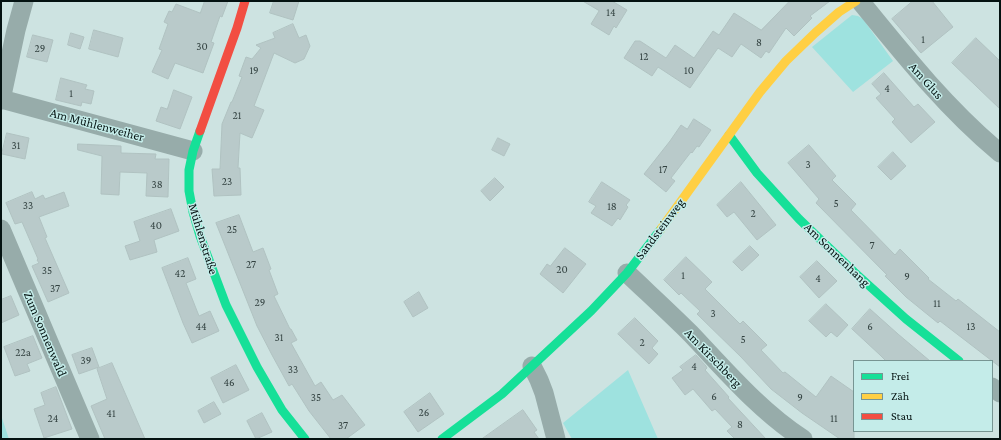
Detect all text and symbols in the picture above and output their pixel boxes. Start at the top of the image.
house number: 14 [606,6,616,20]
house number: 1 [921,33,925,47]
house number: 8 [756,36,762,50]
house number: 30 [196,40,208,54]
house number: 29 [35,42,45,56]
house number: 12 [640,50,648,64]
street label: Am Glus [906,59,946,103]
house number: 19 [249,64,259,78]
house number: 10 [684,64,694,78]
house number: 4 [884,82,890,96]
house number: 1 [69,87,73,101]
street label: Am Mühlenweiher [48,105,146,145]
house number: 21 [233,109,241,123]
house number: 31 [12,139,20,153]
house number: 3 [805,158,811,172]
house number: 17 [659,163,667,177]
house number: 23 [222,175,232,189]
house number: 38 [151,178,163,192]
street label: Sandsteinweg [632,195,688,263]
house number: 5 [833,197,839,211]
house number: 33 [23,199,33,213]
house number: 18 [607,200,617,214]
street label: Mühlenstraße [185,202,221,276]
house number: 2 [750,207,756,221]
house number: 40 [150,219,162,233]
street label: Am Sonnenhang [801,220,873,290]
house number: 25 [227,223,237,237]
house number: 7 [869,239,875,253]
house number: 27 [246,258,256,272]
house number: 20 [556,263,568,277]
house number: 35 [42,264,52,278]
house number: 42 [175,267,185,281]
house number: 1 [681,269,685,283]
house number: 9 [904,270,910,284]
house number: 4 [815,272,821,286]
house number: 37 [50,282,60,296]
street label: Zum Sonnenwald [20,289,70,379]
house number: 29 [255,296,265,310]
house number: 11 [933,297,941,311]
house number: 3 [710,307,716,321]
house number: 44 [195,320,207,334]
house number: 6 [867,320,873,334]
house number: 13 [967,320,975,334]
street label: Am Kirschberg [681,325,745,391]
house number: 31 [275,331,283,345]
house number: 5 [740,333,746,347]
house number: 2 [639,336,645,350]
house number: 22a [15,346,31,360]
house number: 39 [81,354,91,368]
house number: 4 [691,360,697,374]
legend [853,360,993,432]
house number: 33 [288,363,298,377]
text: Frei [891,369,909,383]
house number: 46 [223,376,235,390]
text: Zäh [891,389,909,403]
house number: 6 [711,390,717,404]
house number: 35 [311,391,321,405]
house number: 9 [797,391,803,405]
house number: 26 [419,406,429,420]
house number: 41 [106,407,116,421]
text: Stau [891,409,912,423]
house number: 24 [48,412,58,426]
house number: 11 [830,412,838,426]
house number: 8 [737,418,743,432]
house number: 37 [338,419,348,433]

